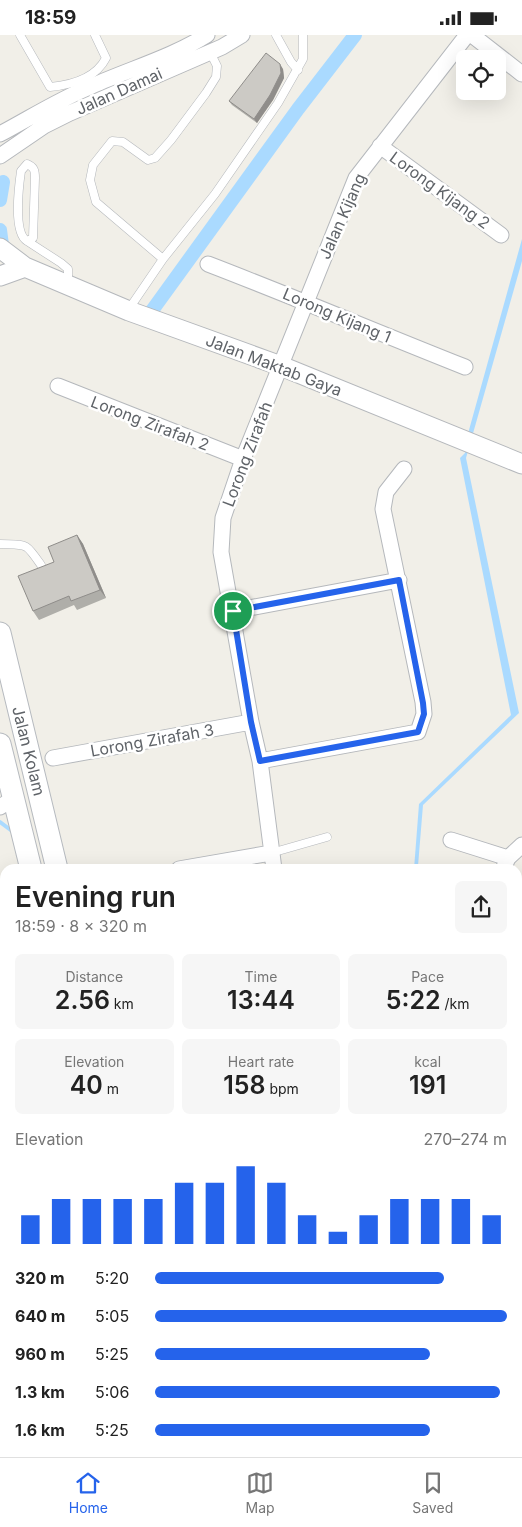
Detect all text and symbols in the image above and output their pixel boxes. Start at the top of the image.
text: 18:59 [25,6,76,29]
map controls [456,50,506,100]
button: locate [456,50,506,100]
street label: Jalan Damai [73,63,165,119]
street label: Lorong Kijang 2 [386,147,494,233]
street label: Jalan Kijang [314,170,370,262]
street label: Lorong Kijang 1 [280,283,394,347]
street label: Jalan Maktab Gaya [203,330,345,400]
street label: Lorong Zirafah 2 [88,391,212,455]
street label: Lorong Zirafah [218,399,276,509]
pin [212,590,254,632]
icon: arrive [219,597,247,625]
street label: Jalan Kolam [8,704,50,798]
street label: Lorong Zirafah 3 [89,719,215,761]
text: Evening run [15,880,176,914]
button: share [455,881,507,933]
text: 18:59 · 8 × 320 m [15,916,147,936]
text: Distance [65,968,123,985]
text: Time [245,968,277,985]
text: Pace [411,968,444,985]
text: 2.56 [55,985,110,1015]
text: 13:44 [227,985,295,1015]
text: 5:22 [386,985,441,1015]
text: km [110,995,134,1012]
text: /km [441,995,470,1012]
text: Elevation [64,1053,124,1070]
text: Heart rate [228,1053,294,1070]
text: kcal [414,1053,441,1070]
text: 40 [70,1070,103,1100]
text: 158 [223,1070,265,1100]
text: 191 [409,1070,446,1100]
text: m [103,1080,119,1097]
text: bpm [265,1080,299,1097]
text: Elevation [15,1129,84,1149]
text: 270–274 m [424,1129,507,1149]
text: 320 m [15,1268,65,1288]
text: 5:20 [95,1268,129,1288]
text: 640 m [15,1306,65,1326]
text: 5:05 [95,1306,129,1326]
text: 960 m [15,1344,65,1364]
text: 5:25 [95,1344,129,1364]
text: 1.3 km [15,1382,65,1402]
text: 5:06 [95,1382,129,1402]
text: 1.6 km [15,1420,65,1440]
text: 5:25 [95,1420,129,1440]
tab: Home [69,1469,108,1516]
tab: Map [246,1469,275,1516]
tab: Saved [412,1469,453,1516]

